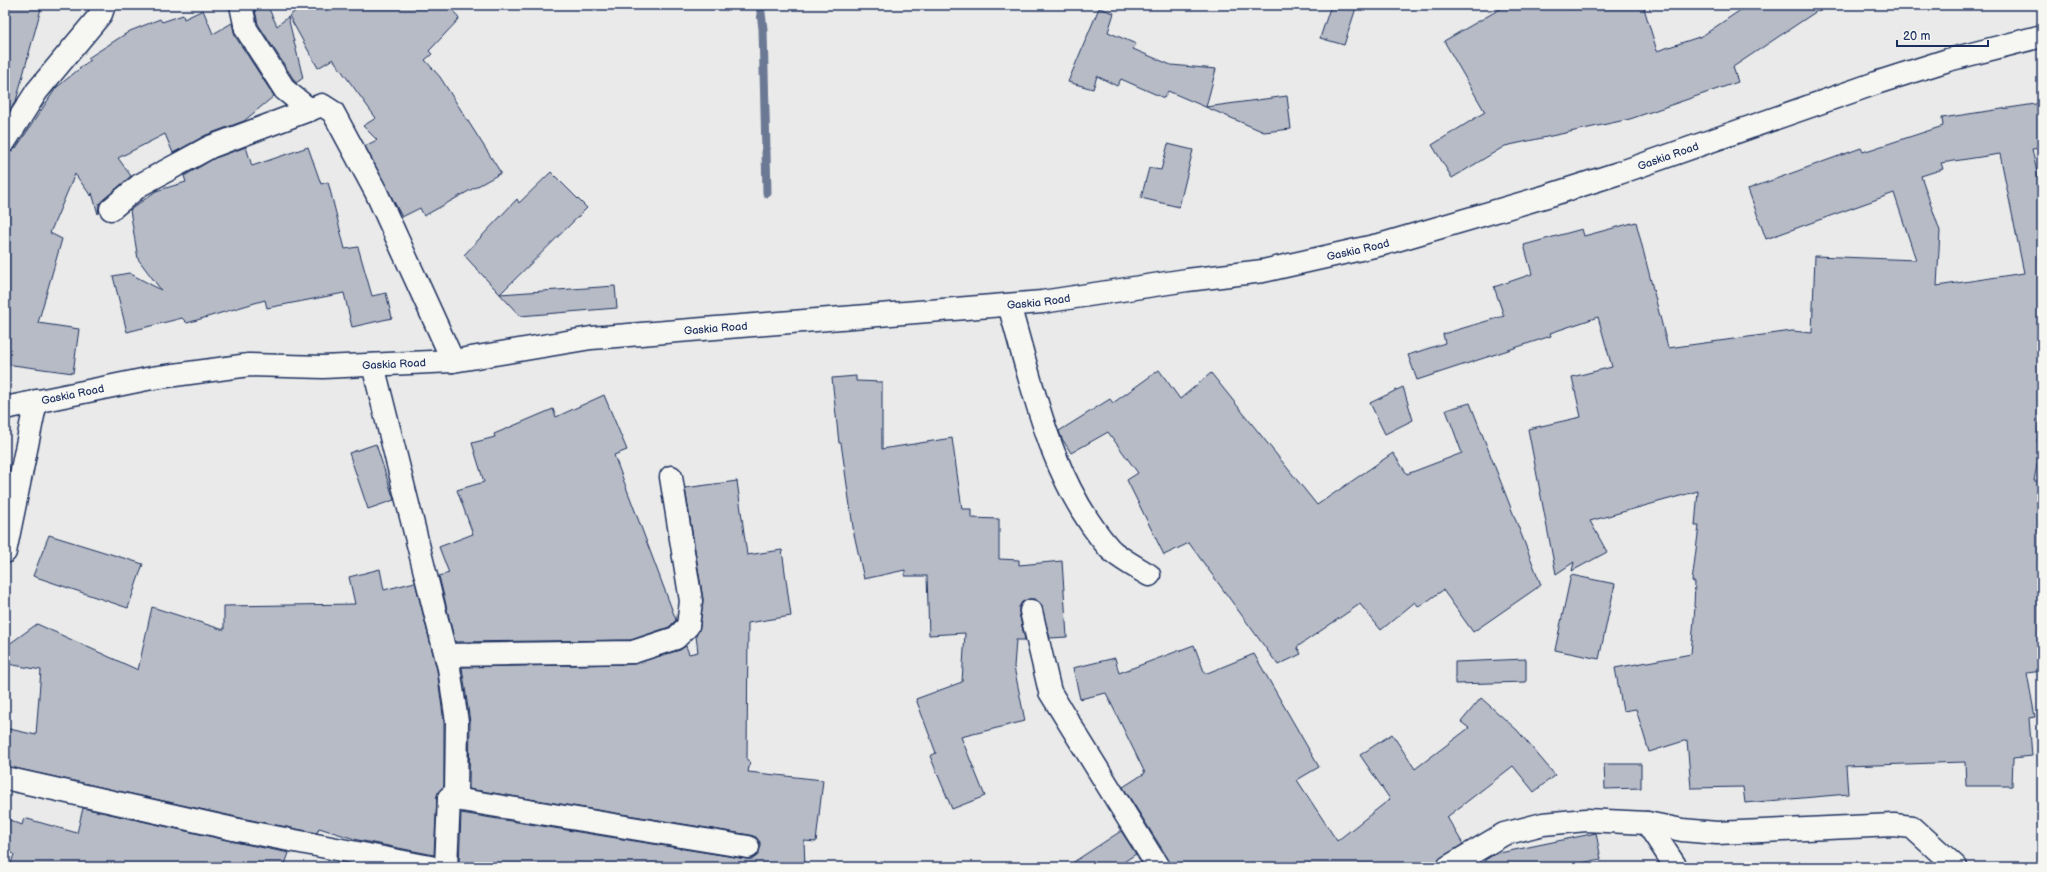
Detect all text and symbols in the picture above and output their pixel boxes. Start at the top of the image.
scale bar [1897,22,1988,48]
text: 20 m [1903,29,1930,44]
street label: Gaskia Road [1636,139,1700,173]
street label: Gaskia Road [1326,236,1391,263]
street label: Gaskia Road [1006,291,1071,311]
street label: Gaskia Road [683,319,748,337]
street label: Gaskia Road [362,356,426,372]
street label: Gaskia Road [40,381,105,407]

